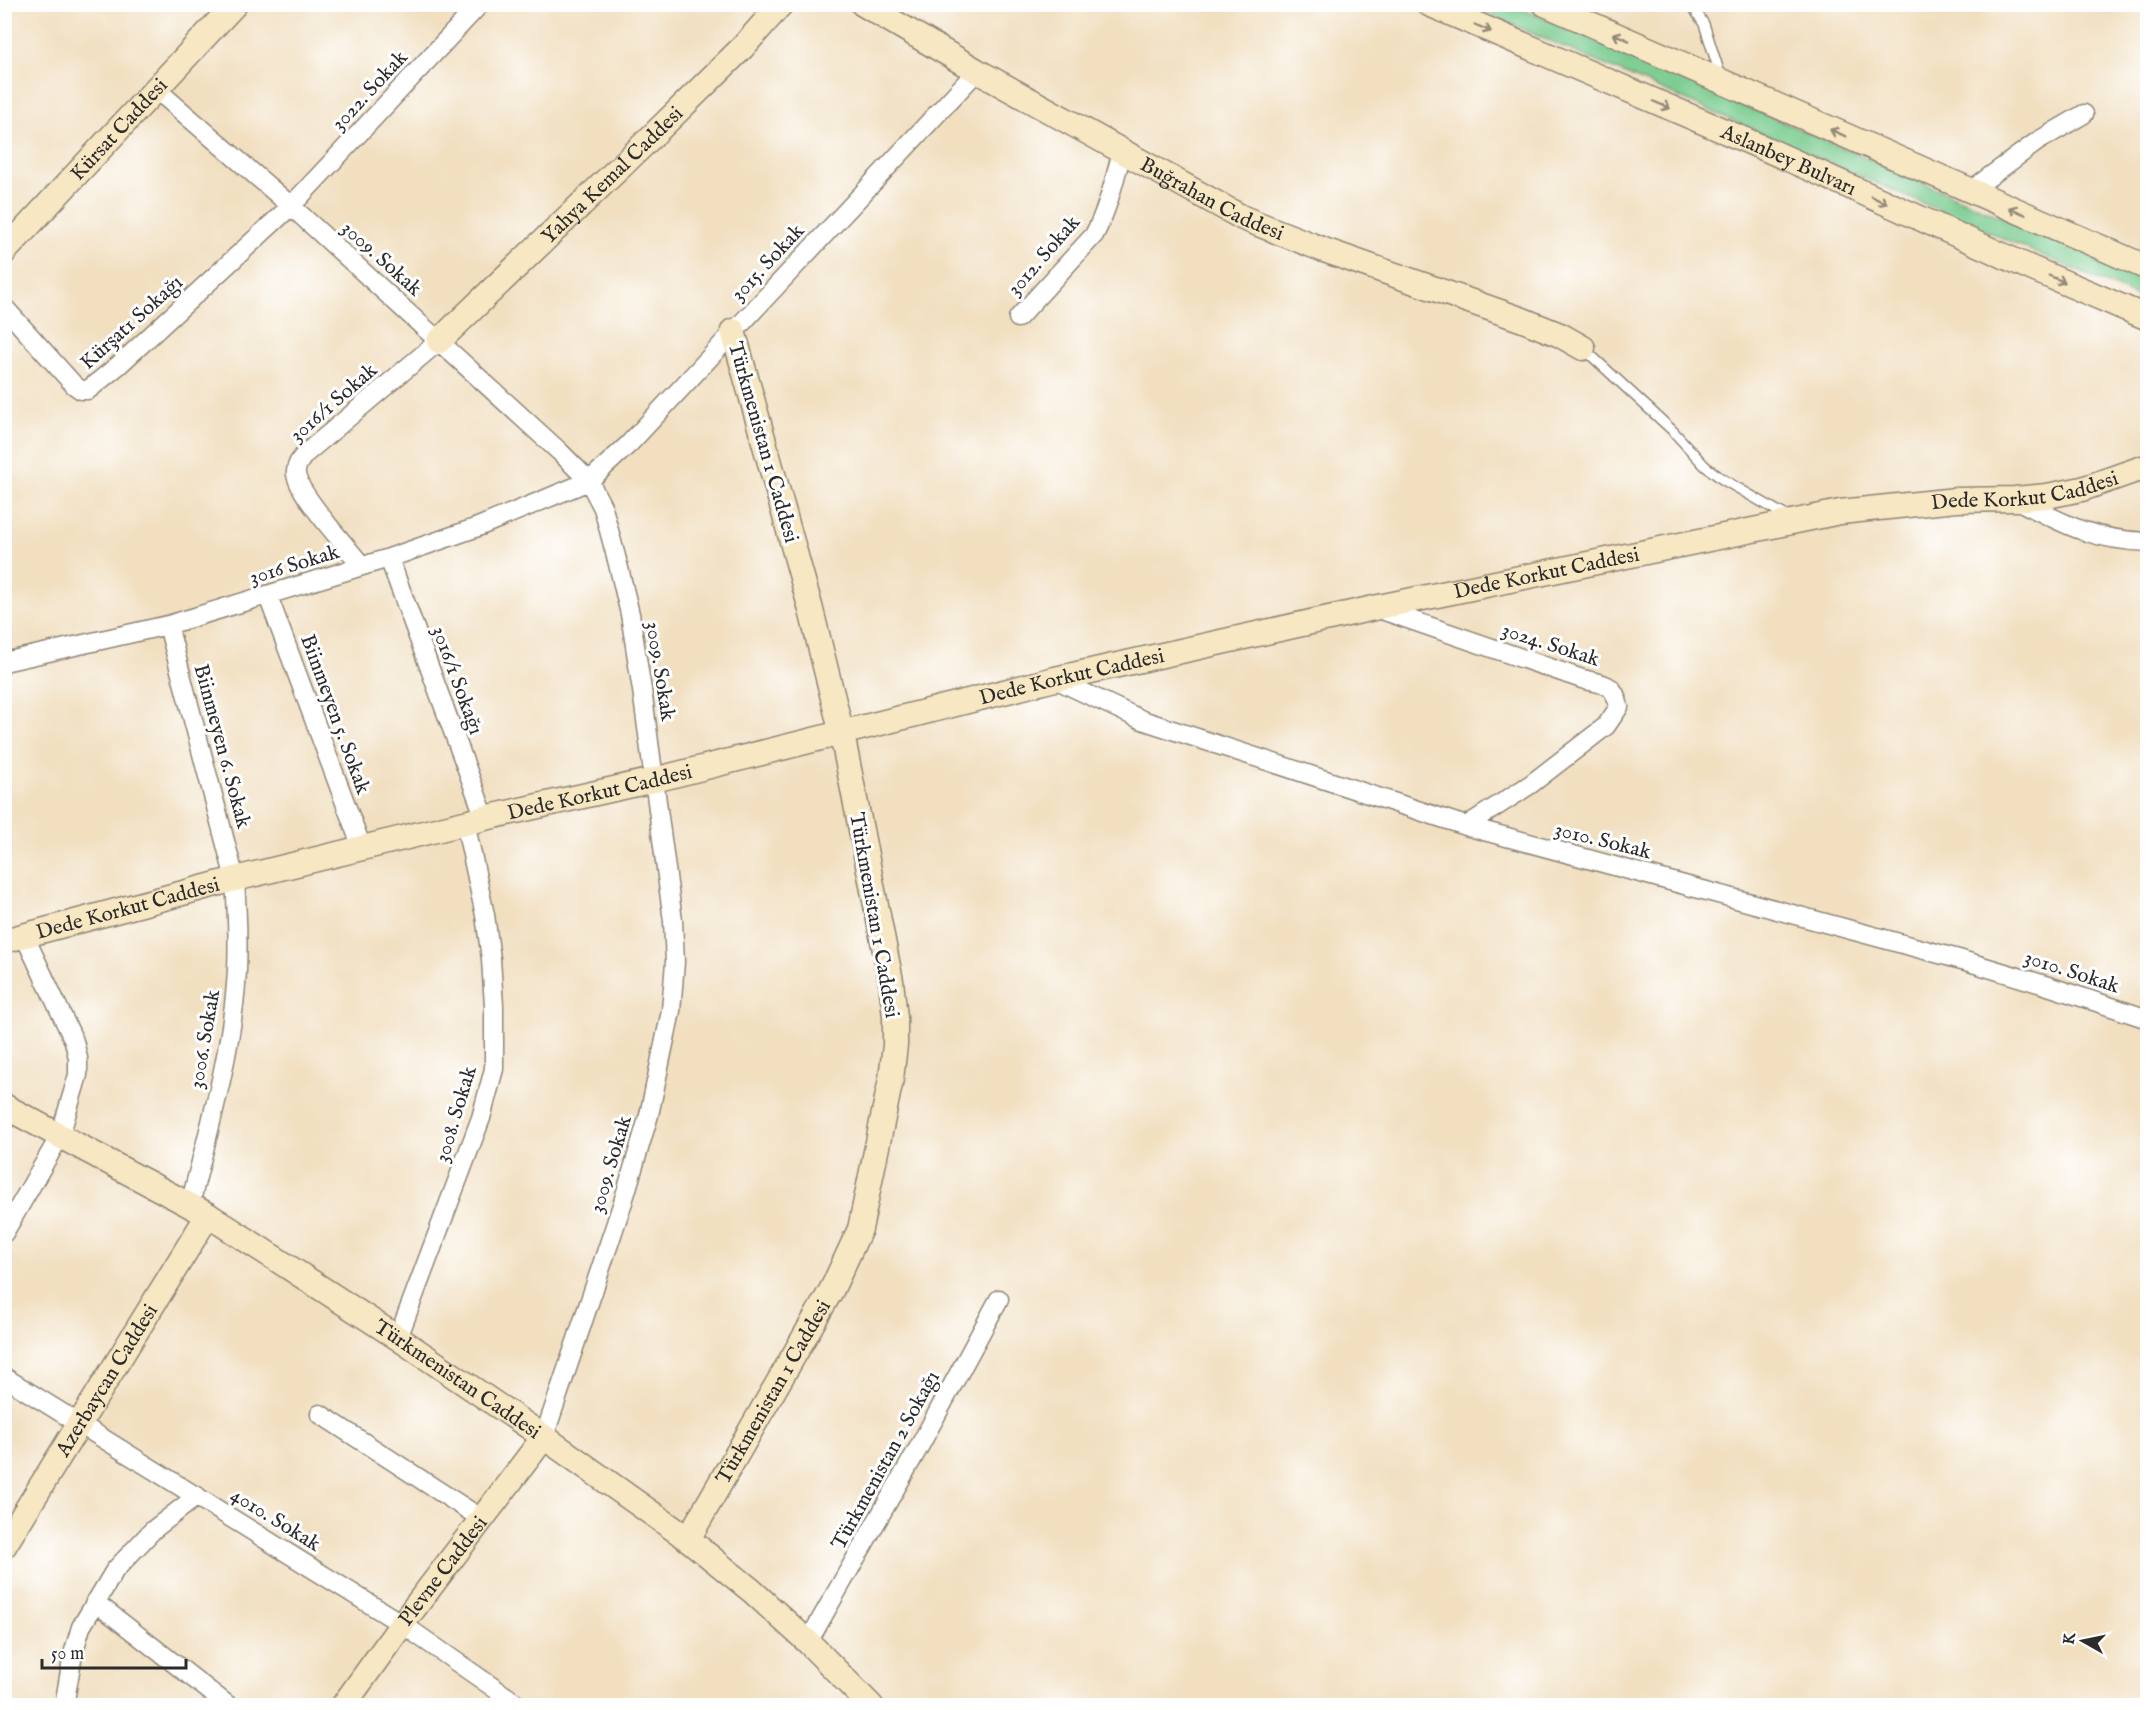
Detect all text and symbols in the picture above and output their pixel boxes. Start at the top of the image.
one-way arrow [1473,22,1491,34]
one-way arrow [1613,31,1631,43]
street label: 3022. Sokak [326,45,415,137]
street label: Kürsat Caddesi [65,73,174,187]
one-way arrow [1653,100,1671,111]
street label: Yahya Kemal Caddesi [536,101,690,250]
street label: Aslanbey Bulvarı [1715,119,1860,203]
one-way arrow [1830,127,1848,138]
street label: Buğrahan Caddesi [1135,152,1287,248]
one-way arrow [1870,195,1888,206]
one-way arrow [2008,205,2026,217]
street label: 3012. Sokak [1002,209,1087,302]
street label: 3009. Sokak [335,216,428,303]
street label: 3015. Sokak [725,218,811,307]
street label: Kürşat1 Sokağı [75,270,189,376]
one-way arrow [2048,275,2066,286]
street label: Türkmenistan 1 Caddesi [721,339,804,546]
street label: 3016/1 Sokak [284,357,384,449]
street label: Dede Korkut Caddesi [1930,465,2122,517]
street label: 3016 Sokak [246,539,344,592]
street label: Dede Korkut Caddesi [1451,542,1642,606]
street label: 3024. Sokak [1498,617,1604,674]
street label: 3009. Sokak [638,620,681,724]
street label: 3016/1 Sokağı [424,623,489,739]
street label: Biinmeyen 5. Sokak [293,631,376,799]
street label: Dede Korkut Caddesi [977,643,1167,713]
street label: Biinmeyen 6. Sokak [187,661,257,832]
street label: Dede Korkut Caddesi [505,759,695,828]
street label: Türkmenistan 1 Caddesi [842,810,905,1020]
street label: 3010. Sokak [1551,816,1655,867]
street label: Dede Korkut Caddesi [33,872,223,947]
street label: 3010. Sokak [2020,944,2123,1001]
street label: 3006. Sokak [184,987,228,1091]
street label: 3008. Sokak [429,1062,484,1166]
street label: 3009. Sokak [584,1112,639,1216]
street label: Türkmenistan 1 Caddesi [710,1295,838,1489]
street label: Azerbaycan Caddesi [50,1299,165,1463]
street label: Türkmenistan Caddesi [368,1314,546,1446]
street label: Türkmenistan 2 Sokağı [826,1367,947,1555]
street label: 4010. Sokak [225,1482,326,1559]
street label: Plevne Caddesi [393,1511,494,1632]
north arrow [2053,1611,2113,1671]
text: K [2059,1630,2081,1646]
scale bar [42,1632,186,1670]
text: 50 m [51,1643,84,1666]

